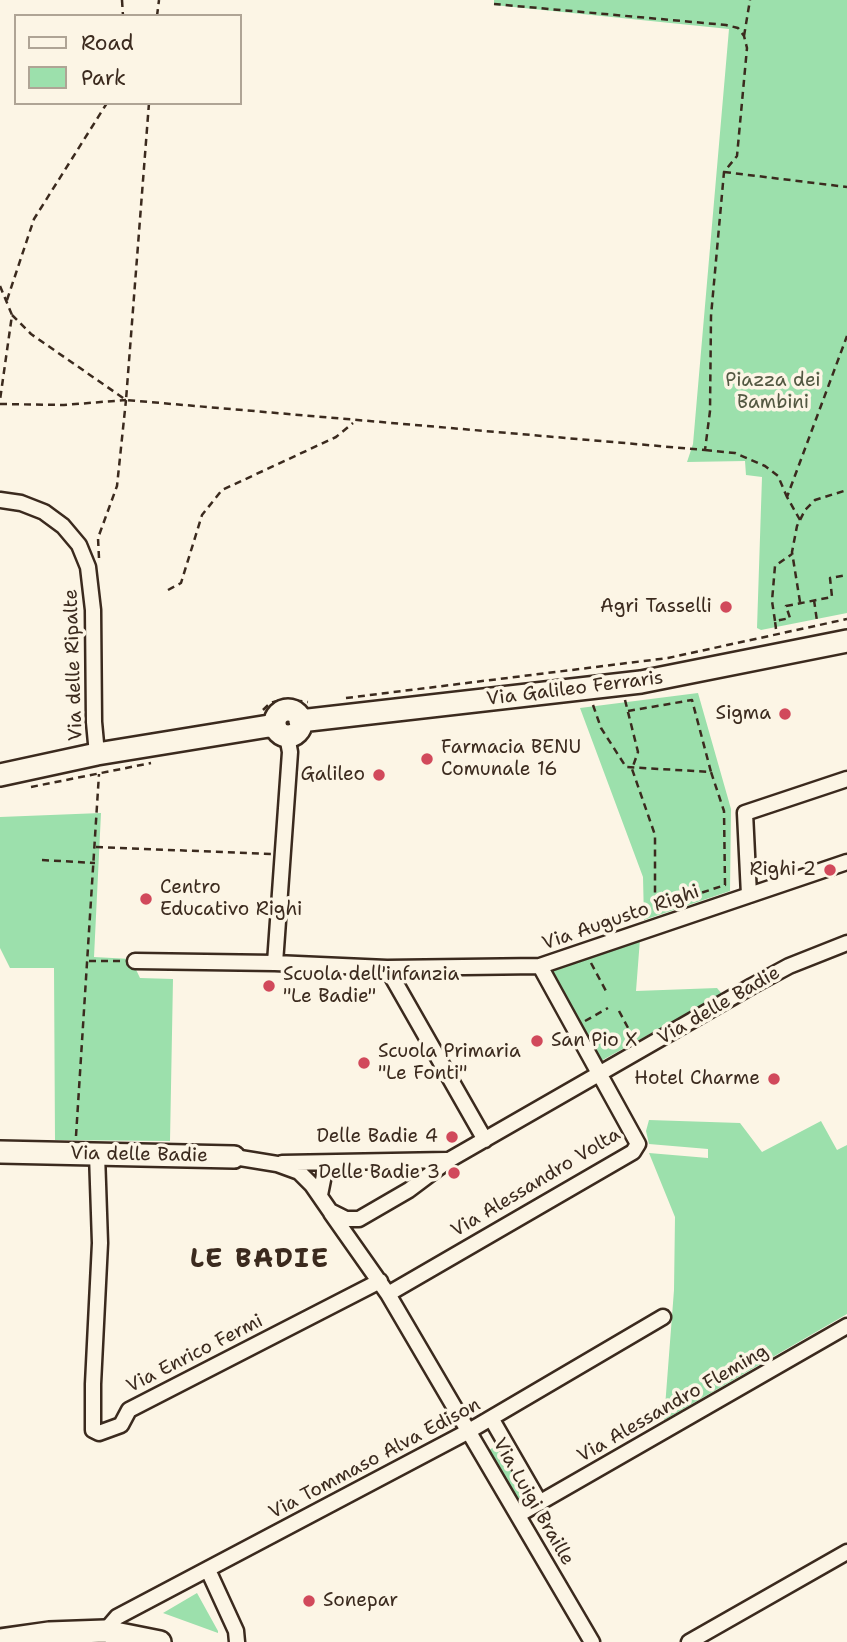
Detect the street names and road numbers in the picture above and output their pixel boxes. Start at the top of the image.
street label: Via delle Ripalte [60,589,88,741]
street label: Via Galileo Ferraris [485,667,665,711]
street label: Via Augusto Righi [539,880,703,956]
street label: Via delle Badie [654,962,784,1050]
street label: Via Alessandro Volta [447,1123,625,1243]
street label: Via delle Badie [70,1142,208,1168]
street label: Via Enrico Fermi [123,1310,267,1398]
street label: Via Alessandro Fleming [574,1340,772,1468]
street label: Via Tommaso Alva Edison [265,1393,485,1525]
street label: Via Luigi Braille [487,1434,579,1570]

